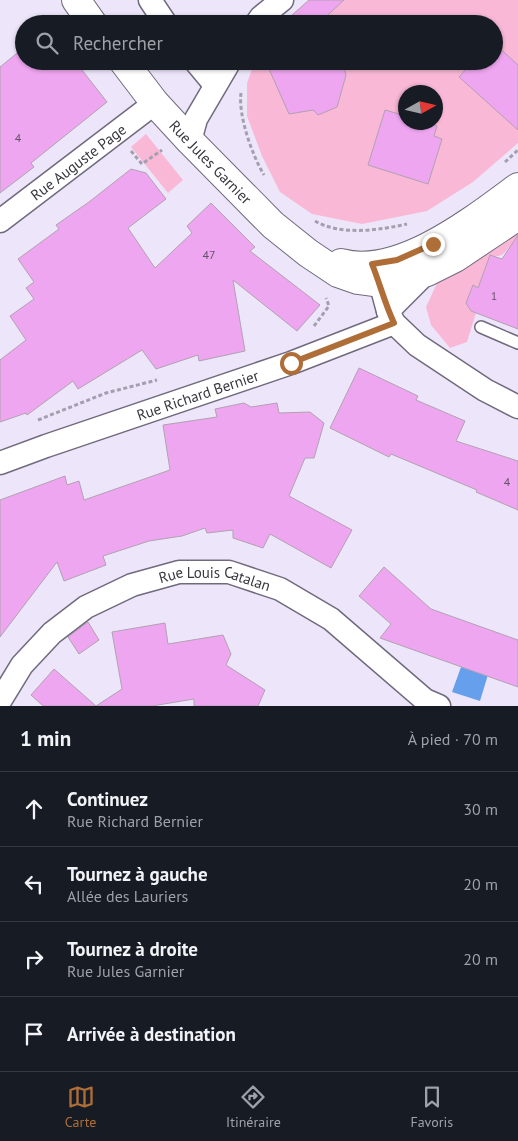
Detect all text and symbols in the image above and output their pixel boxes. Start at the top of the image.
search box [15,15,503,70]
icon: search [33,29,61,57]
text: Rechercher [73,31,163,55]
north arrow [398,85,443,130]
street label: Rue Jules Garnier [166,116,256,208]
street label: Rue Auguste Page [26,119,129,204]
house number: 4 [15,130,22,145]
route end [422,233,445,256]
house number: 47 [202,247,216,262]
house number: 1 [491,288,497,303]
route start [280,352,303,375]
street label: Rue Richard Bernier [134,365,261,424]
house number: 4 [504,474,511,489]
street label: Rue Louis Catalan [156,562,273,595]
text: 1 min [20,725,71,752]
text: À pied · 70 m [408,729,498,749]
text: Continuez [67,787,148,811]
icon: ahead [20,795,48,823]
text: 30 m [463,799,498,819]
text: Rue Richard Bernier [67,811,203,831]
text: Tournez à gauche [67,862,208,886]
icon: left [20,870,48,898]
text: 20 m [463,874,498,894]
text: Allée des Lauriers [67,886,188,906]
text: Tournez à droite [67,937,198,961]
icon: right [20,945,48,973]
text: 20 m [463,949,498,969]
text: Rue Jules Garnier [67,961,184,981]
icon: arrive [20,1020,48,1048]
text: Arrivée à destination [67,1022,236,1046]
tab: Carte [65,1083,96,1131]
tab: Itinéraire [226,1083,281,1131]
tab: Favoris [410,1083,453,1131]

